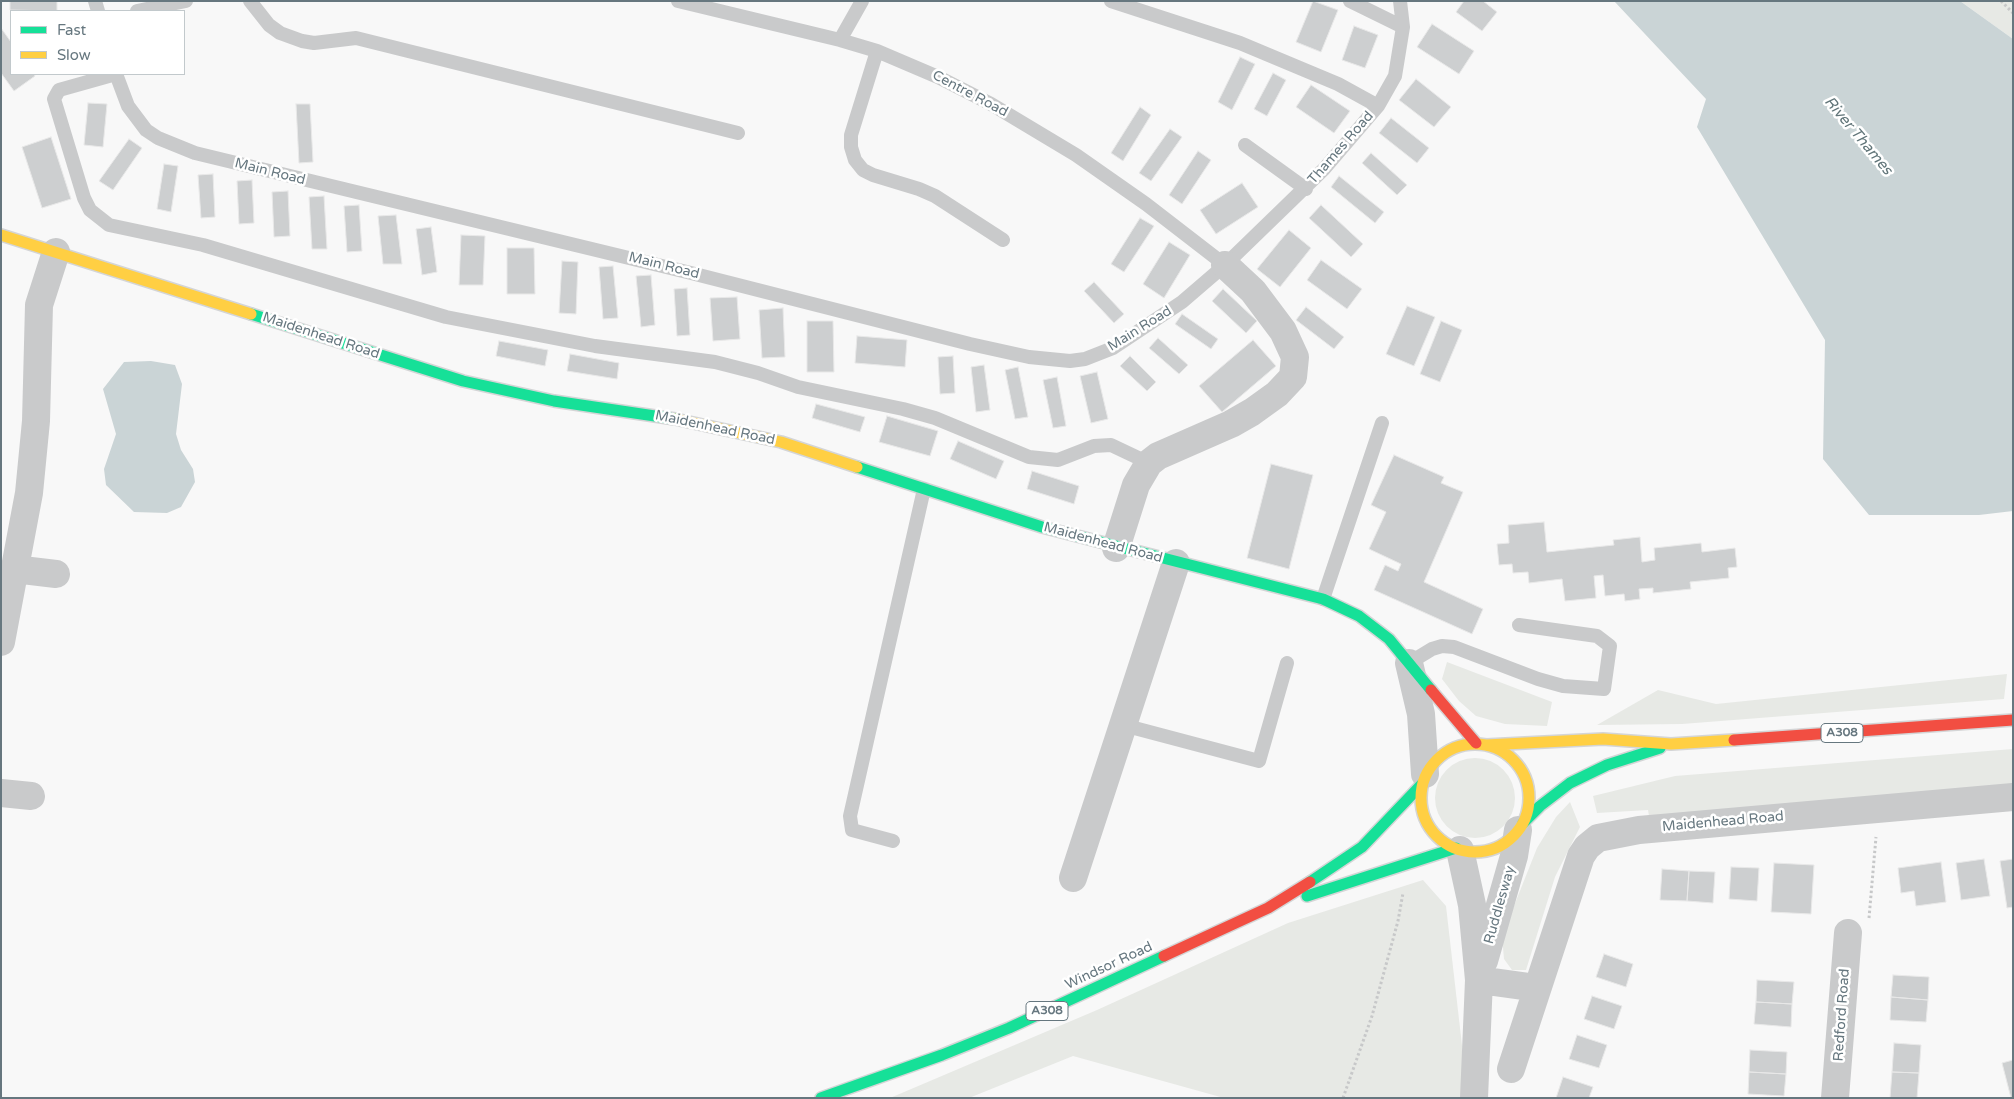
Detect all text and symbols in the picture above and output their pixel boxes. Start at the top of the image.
legend [10,10,185,75]
text: Fast [57,21,86,39]
text: Slow [57,46,91,64]
street label: Centre Road [929,67,1011,121]
water label: River Thames [1820,93,1896,179]
street label: Thames Road [1305,108,1377,188]
street label: Main Road [233,155,307,189]
street label: Main Road [627,249,701,283]
street label: Main Road [1105,303,1175,355]
street label: Maidenhead Road [260,309,382,363]
street label: Maidenhead Road [654,407,776,449]
street label: Maidenhead Road [1042,519,1164,567]
road number: A308 [1821,724,1863,742]
street label: Maidenhead Road [1661,808,1785,836]
street label: Ruddlesway [1481,864,1519,946]
street label: Windsor Road [1063,938,1155,994]
street label: Redford Road [1830,968,1854,1062]
road number: A308 [1026,1001,1068,1020]

